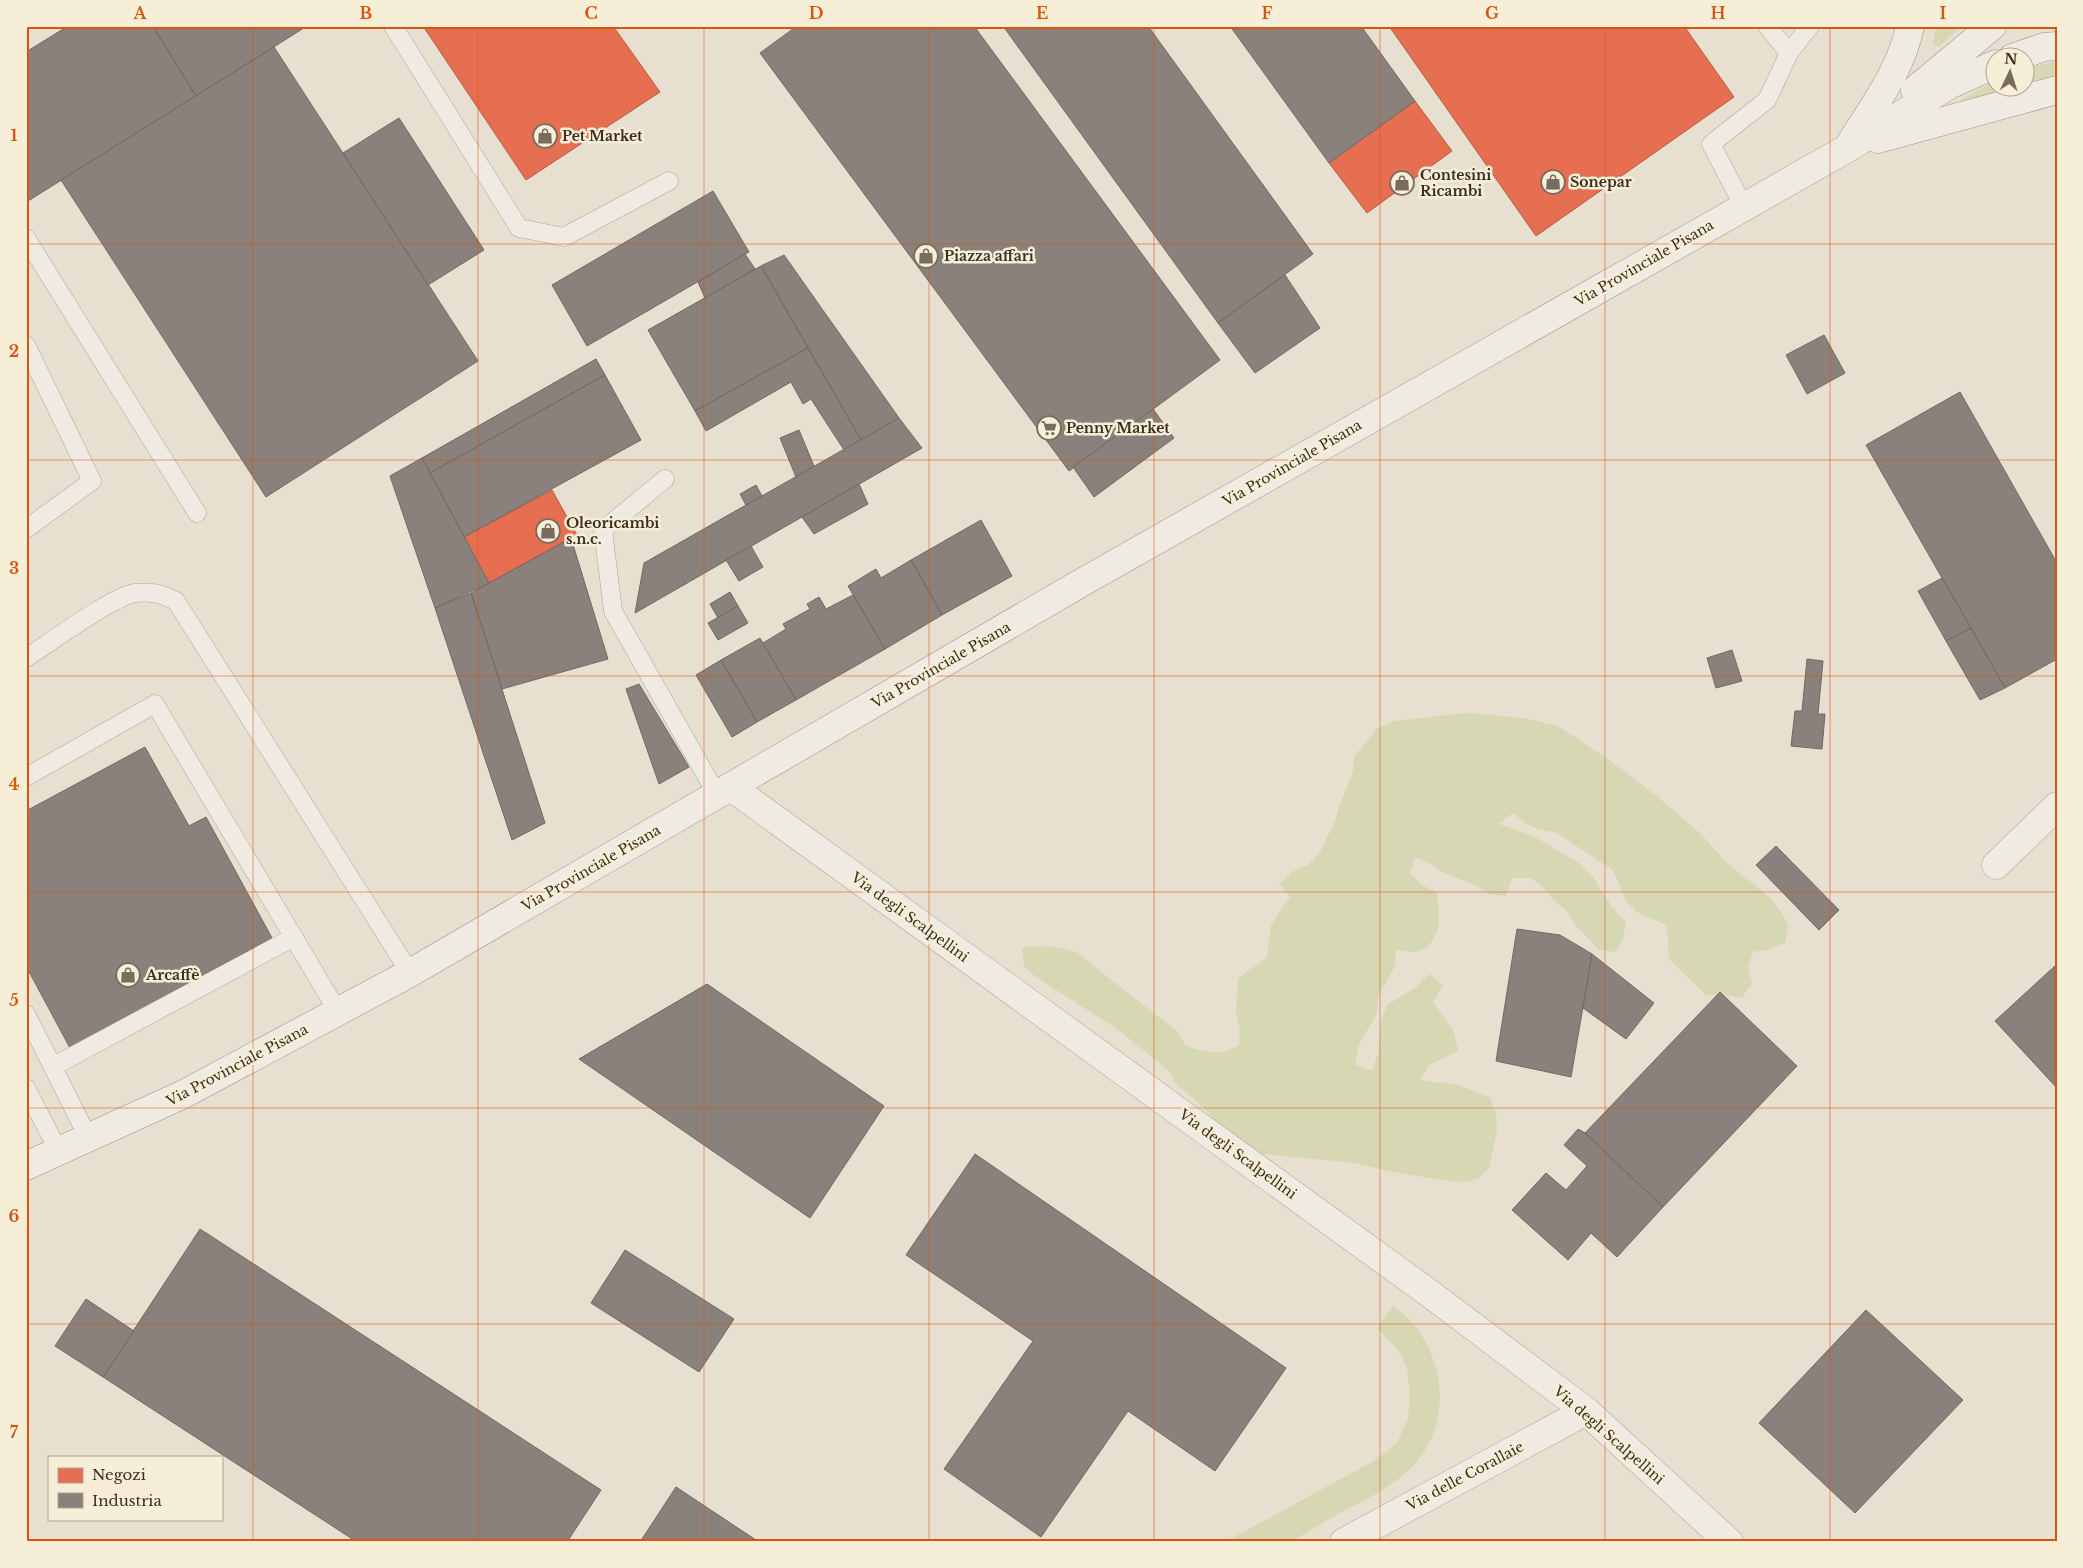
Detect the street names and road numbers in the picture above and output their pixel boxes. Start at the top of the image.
street label: Via Provinciale Pisana [1570,216,1717,311]
street label: Via Provinciale Pisana [1218,416,1365,511]
street label: Via Provinciale Pisana [867,618,1014,713]
street label: Via Provinciale Pisana [517,821,664,916]
street label: Via degli Scalpellini [847,868,973,966]
street label: Via Provinciale Pisana [162,1020,311,1110]
street label: Via degli Scalpellini [1175,1105,1301,1203]
street label: Via degli Scalpellini [1549,1381,1668,1488]
street label: Via delle Corallaie [1402,1437,1527,1515]

